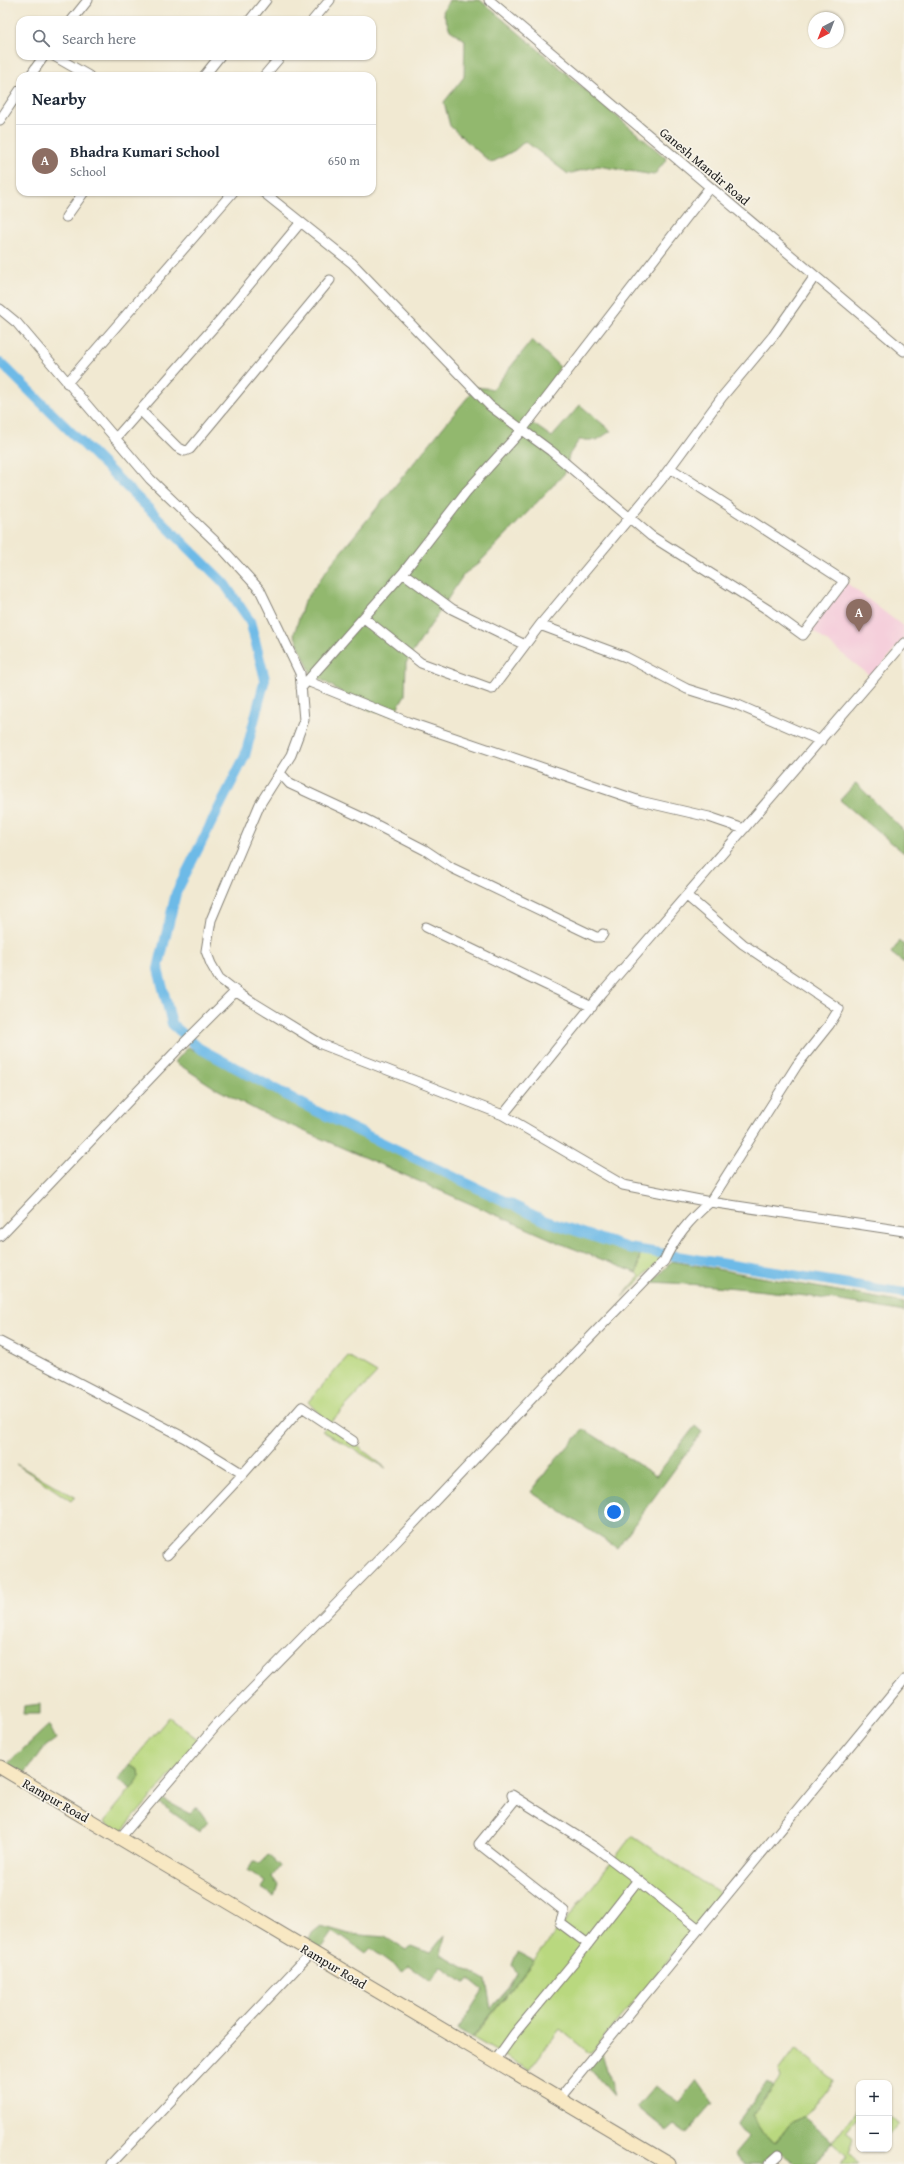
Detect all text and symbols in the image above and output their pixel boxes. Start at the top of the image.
north arrow [808,12,844,48]
search box [16,16,376,60]
icon: search [30,27,52,49]
text: Search here [62,28,136,49]
text: Nearby [32,86,86,111]
street label: Ganesh Mandir Road [655,123,754,210]
text: Bhadra Kumari School [70,141,220,162]
text: A [41,151,49,170]
text: 650 m [328,151,360,170]
text: School [70,162,106,181]
pin: A [846,599,872,632]
your location [604,1502,624,1522]
street label: Rampur Road [19,1774,92,1827]
street label: Rampur Road [297,1939,370,1994]
map controls [856,2080,892,2152]
button: + [856,2080,892,2116]
button: − [856,2116,892,2152]

